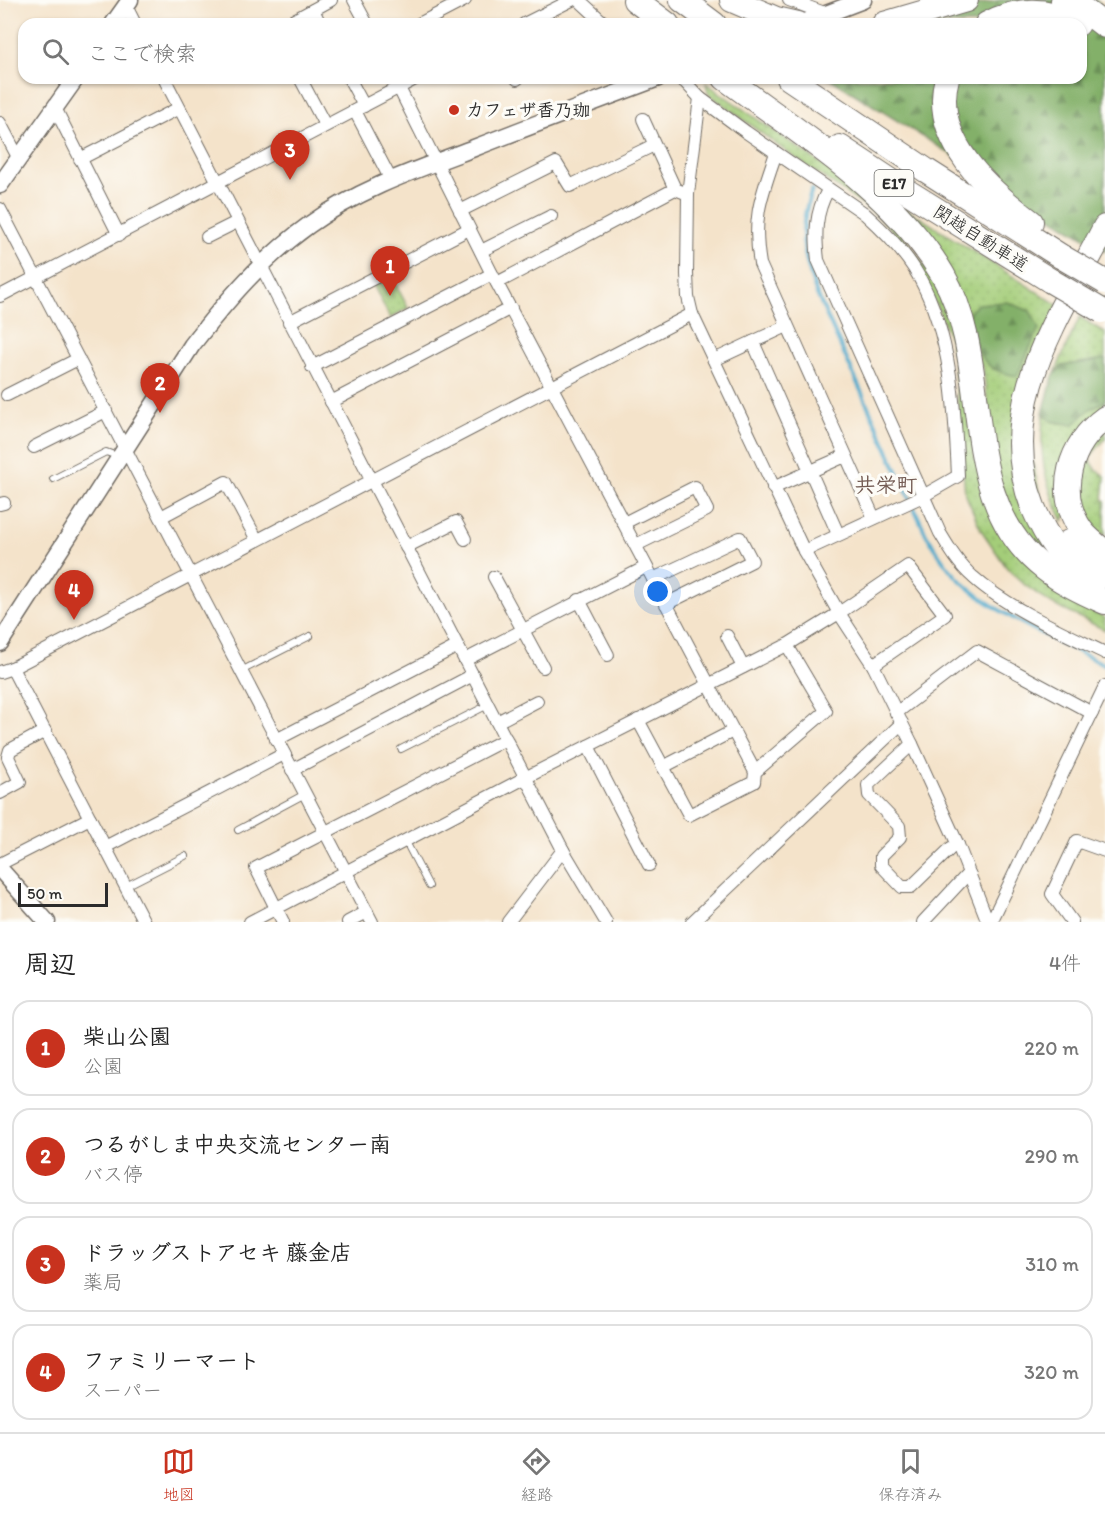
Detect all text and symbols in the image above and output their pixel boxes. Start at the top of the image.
search box [18,18,1087,84]
icon: search [39,35,72,68]
text: ここで検索 [87,40,197,67]
place label: カフェザ香乃珈 [466,99,591,121]
marker: カフェザ香乃珈 [447,103,461,117]
pin: 3 [270,130,310,180]
road number: E17 [874,170,914,196]
street label: 関越自動車道 [929,200,1033,276]
pin: 1 [370,246,410,296]
pin: 2 [140,364,180,413]
district label: 共栄町 [855,472,918,497]
pin: 4 [54,570,94,620]
your location [643,577,672,606]
scale bar [18,880,108,908]
text: 50 m [27,884,62,903]
text: 周辺 [24,948,76,980]
text: 4件 [1049,951,1081,975]
text: 柴山公園 [83,1023,171,1050]
text: 1 [41,1036,50,1060]
text: 220 m [1024,1036,1079,1060]
text: 公園 [83,1054,123,1078]
text: つるがしま中央交流センター南 [83,1131,391,1158]
text: 2 [40,1144,51,1168]
text: 290 m [1024,1144,1079,1168]
text: バス停 [83,1162,143,1186]
text: ドラッグストアセキ 藤金店 [83,1239,352,1266]
text: 3 [40,1252,51,1276]
text: 310 m [1025,1252,1079,1276]
text: 薬局 [83,1270,123,1294]
text: ファミリーマート [83,1347,260,1374]
text: 4 [39,1360,52,1384]
text: 320 m [1024,1360,1079,1384]
text: スーパー [83,1378,162,1402]
tab: 地図 [162,1445,195,1505]
tab: 経路 [520,1445,553,1505]
tab: 保存済み [878,1445,942,1505]

